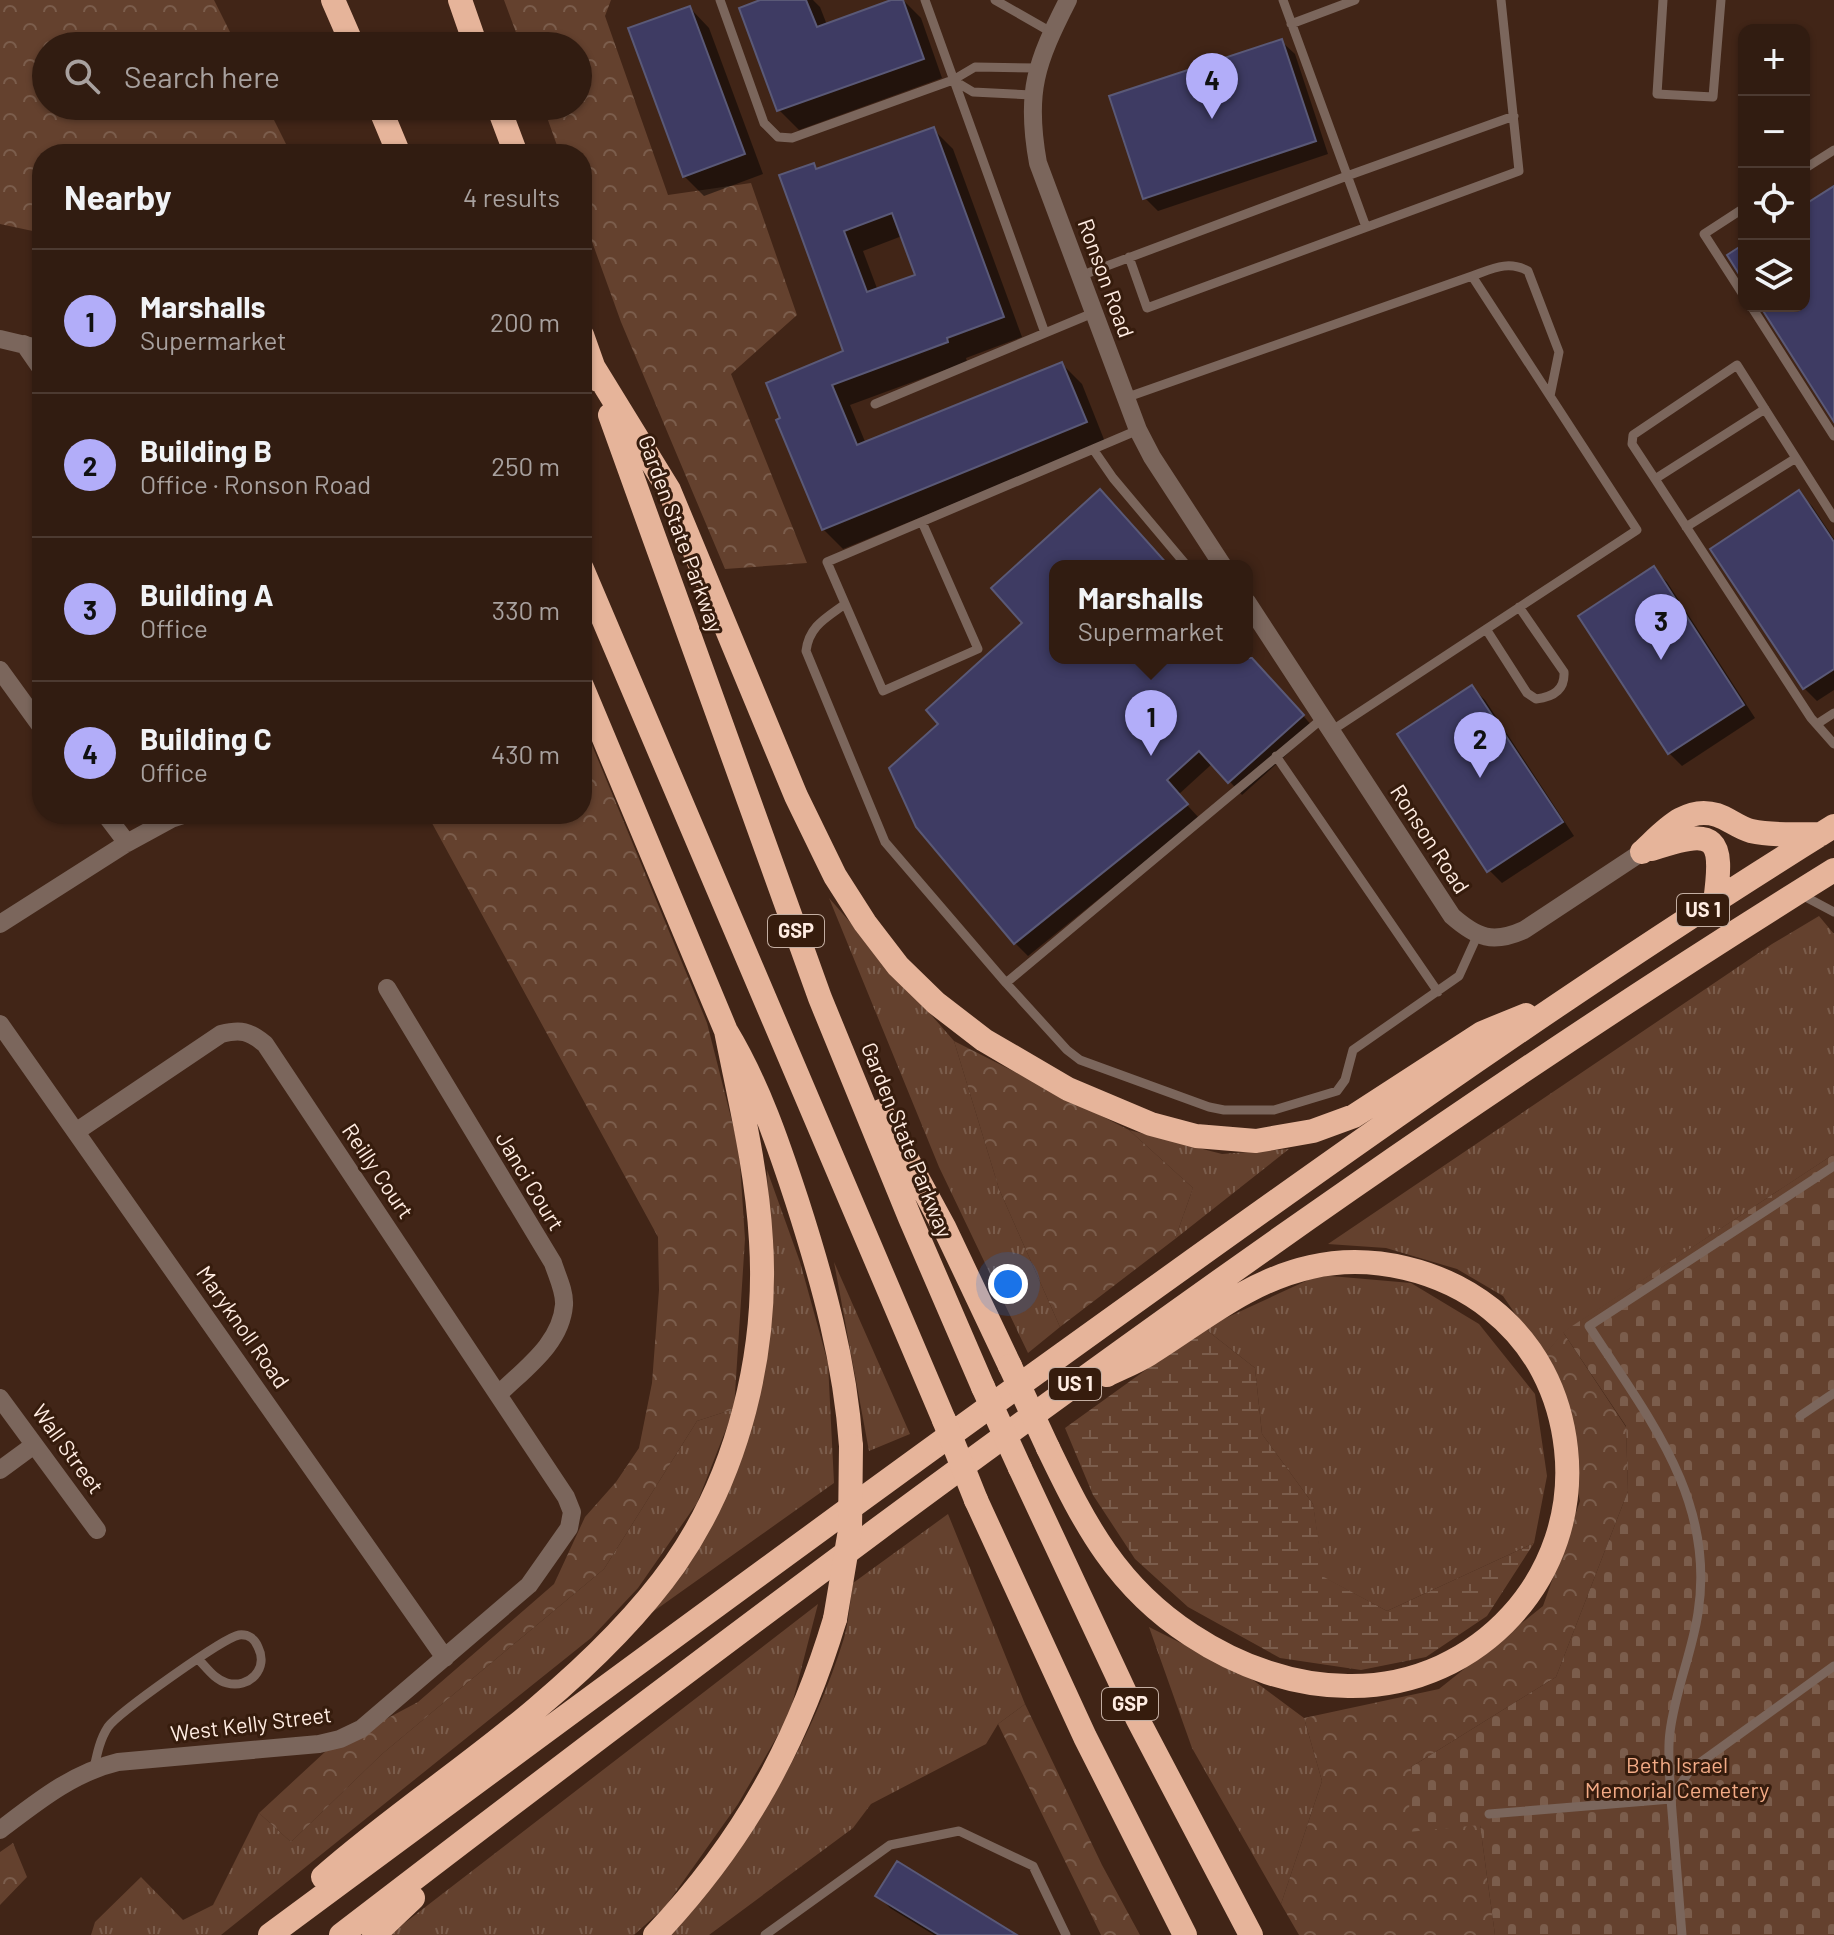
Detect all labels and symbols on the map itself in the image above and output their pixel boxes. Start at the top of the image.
pin: 4 [1186,53,1238,119]
street label: Ronson Road [1073,215,1140,341]
street label: Garden State Parkway [634,431,730,636]
pin: 3 [1635,594,1687,660]
pin: 1 [1125,690,1177,756]
pin: 2 [1454,712,1506,778]
street label: Ronson Road [1386,779,1476,898]
road number: US 1 [1677,894,1729,926]
road number: GSP [768,915,824,947]
street label: Garden State Parkway [857,1038,959,1241]
street label: Reilly Court [338,1118,420,1223]
street label: Janci Court [491,1126,570,1235]
street label: Maryknoll Road [192,1260,296,1393]
your location [988,1264,1028,1304]
road number: US 1 [1049,1368,1101,1400]
street label: Wall Street [28,1399,110,1498]
road number: GSP [1102,1688,1158,1720]
street label: West Kelly Street [169,1700,333,1746]
park label: Beth Israel Memorial Cemetery [1585,1751,1769,1802]

